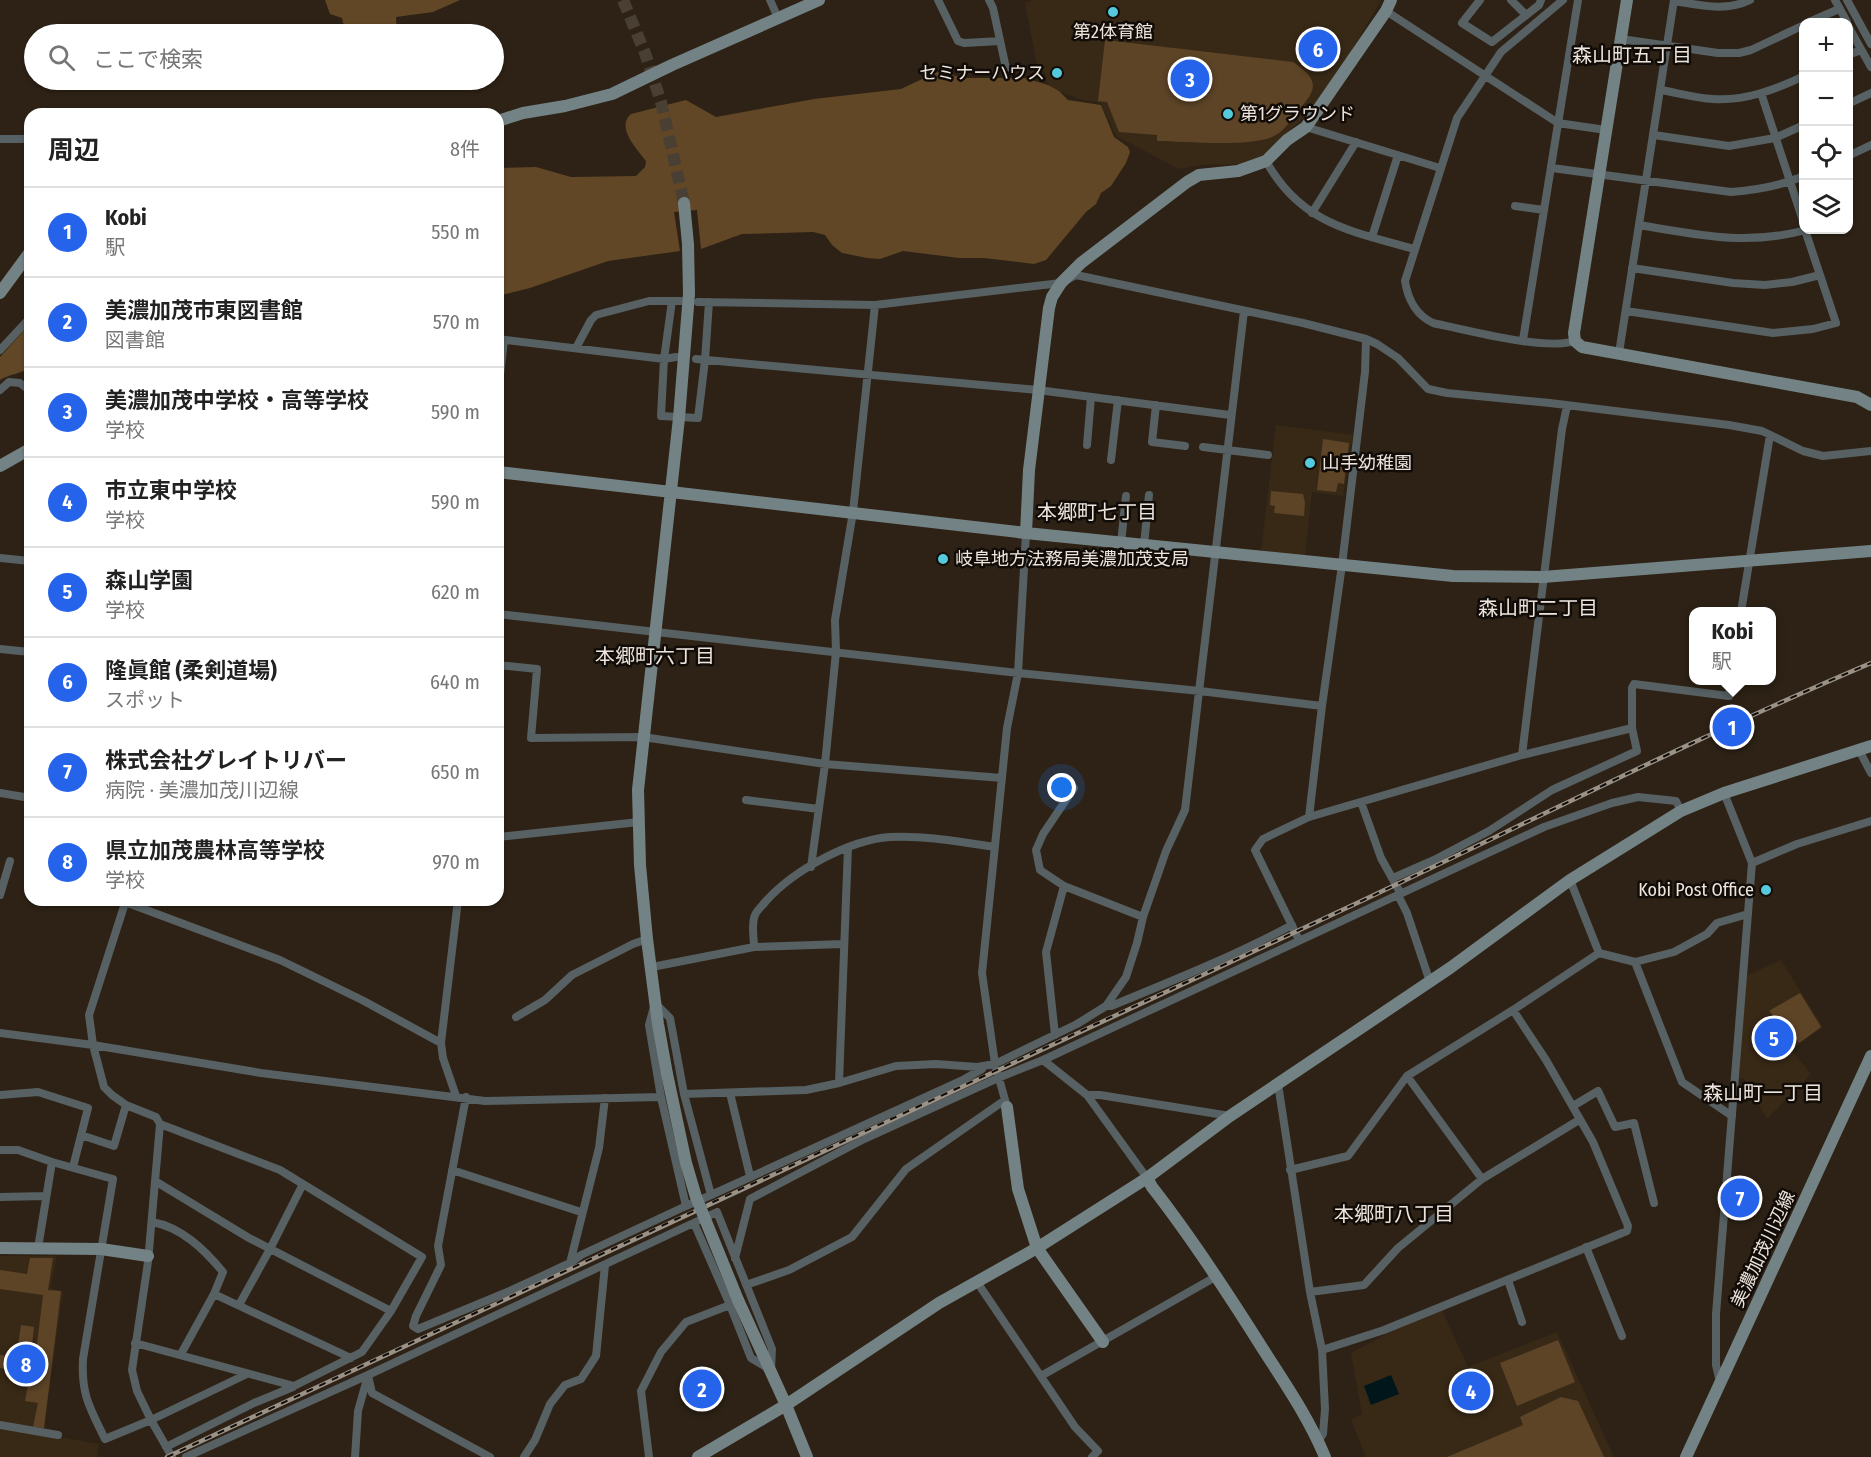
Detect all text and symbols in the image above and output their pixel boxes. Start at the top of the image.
marker: 第2体育館 [1106,5,1120,19]
map controls [1799,18,1853,234]
button: + [1799,18,1853,72]
place label: 第2体育館 [1073,21,1153,43]
search box [24,24,504,90]
pin: 6 [1298,26,1338,72]
icon: search [45,41,78,74]
district label: 森山町五丁目 [1572,43,1692,67]
text: ここで検索 [93,46,203,73]
pin: 3 [1170,56,1210,101]
place label: セミナーハウス [919,62,1045,84]
marker: セミナーハウス [1050,66,1064,80]
button: − [1799,72,1853,126]
place label: 第1グラウンド [1240,103,1355,125]
marker: 第1グラウンド [1221,107,1235,121]
button: locate [1799,126,1853,180]
text: 周辺 [48,135,100,166]
text: 8件 [450,137,480,161]
button: layers [1799,180,1853,234]
text: Kobi [105,204,147,231]
text: 1 [63,220,72,244]
text: 550 m [431,220,480,244]
text: 駅 [105,235,125,259]
text: 美濃加茂市東図書館 [105,297,303,324]
text: 2 [63,310,72,334]
text: 570 m [433,310,480,334]
text: 図書館 [105,328,165,352]
text: 美濃加茂中学校・高等学校 [105,387,369,414]
text: 3 [63,400,72,424]
text: 590 m [431,400,480,424]
text: 学校 [105,418,145,442]
place label: 山手幼稚園 [1322,452,1412,474]
marker: 山手幼稚園 [1303,456,1317,470]
text: 市立東中学校 [105,477,237,504]
text: 4 [62,490,73,514]
text: 590 m [431,490,480,514]
district label: 本郷町七丁目 [1037,500,1157,524]
text: 学校 [105,508,145,532]
place label: 岐阜地方法務局美濃加茂支局 [955,548,1189,570]
marker: 岐阜地方法務局美濃加茂支局 [936,552,950,566]
text: 森山学園 [105,567,193,594]
text: 5 [63,580,72,604]
text: 620 m [431,580,480,604]
district label: 森山町二丁目 [1478,596,1598,620]
text: 学校 [105,598,145,622]
popup [1689,607,1776,685]
text: Kobi [1712,618,1753,645]
district label: 本郷町六丁目 [595,644,715,668]
text: 駅 [1712,649,1732,673]
text: 隆眞館 (柔剣道場) [105,657,277,684]
text: 6 [62,670,73,694]
text: 640 m [430,670,480,694]
text: スポット [105,688,185,712]
pin: 1 [1712,704,1752,750]
text: 株式会社グレイトリバー [105,747,347,774]
text: 7 [63,760,72,784]
text: 650 m [431,760,480,784]
your location [1047,773,1076,802]
text: 病院 · 美濃加茂川辺線 [105,778,299,802]
text: 県立加茂農林高等学校 [105,837,325,864]
text: 8 [62,850,73,874]
text: 970 m [432,850,480,874]
text: 学校 [105,868,145,892]
place label: Kobi Post Office [1638,879,1754,901]
marker: Kobi Post Office [1759,883,1773,897]
pin: 5 [1754,1016,1794,1060]
district label: 森山町一丁目 [1703,1081,1823,1105]
pin: 7 [1720,1176,1760,1220]
street label: 美濃加茂川辺線 [1726,1187,1800,1311]
district label: 本郷町八丁目 [1334,1202,1454,1226]
pin: 8 [6,1342,46,1386]
pin: 2 [682,1366,722,1412]
pin: 4 [1452,1368,1490,1414]

